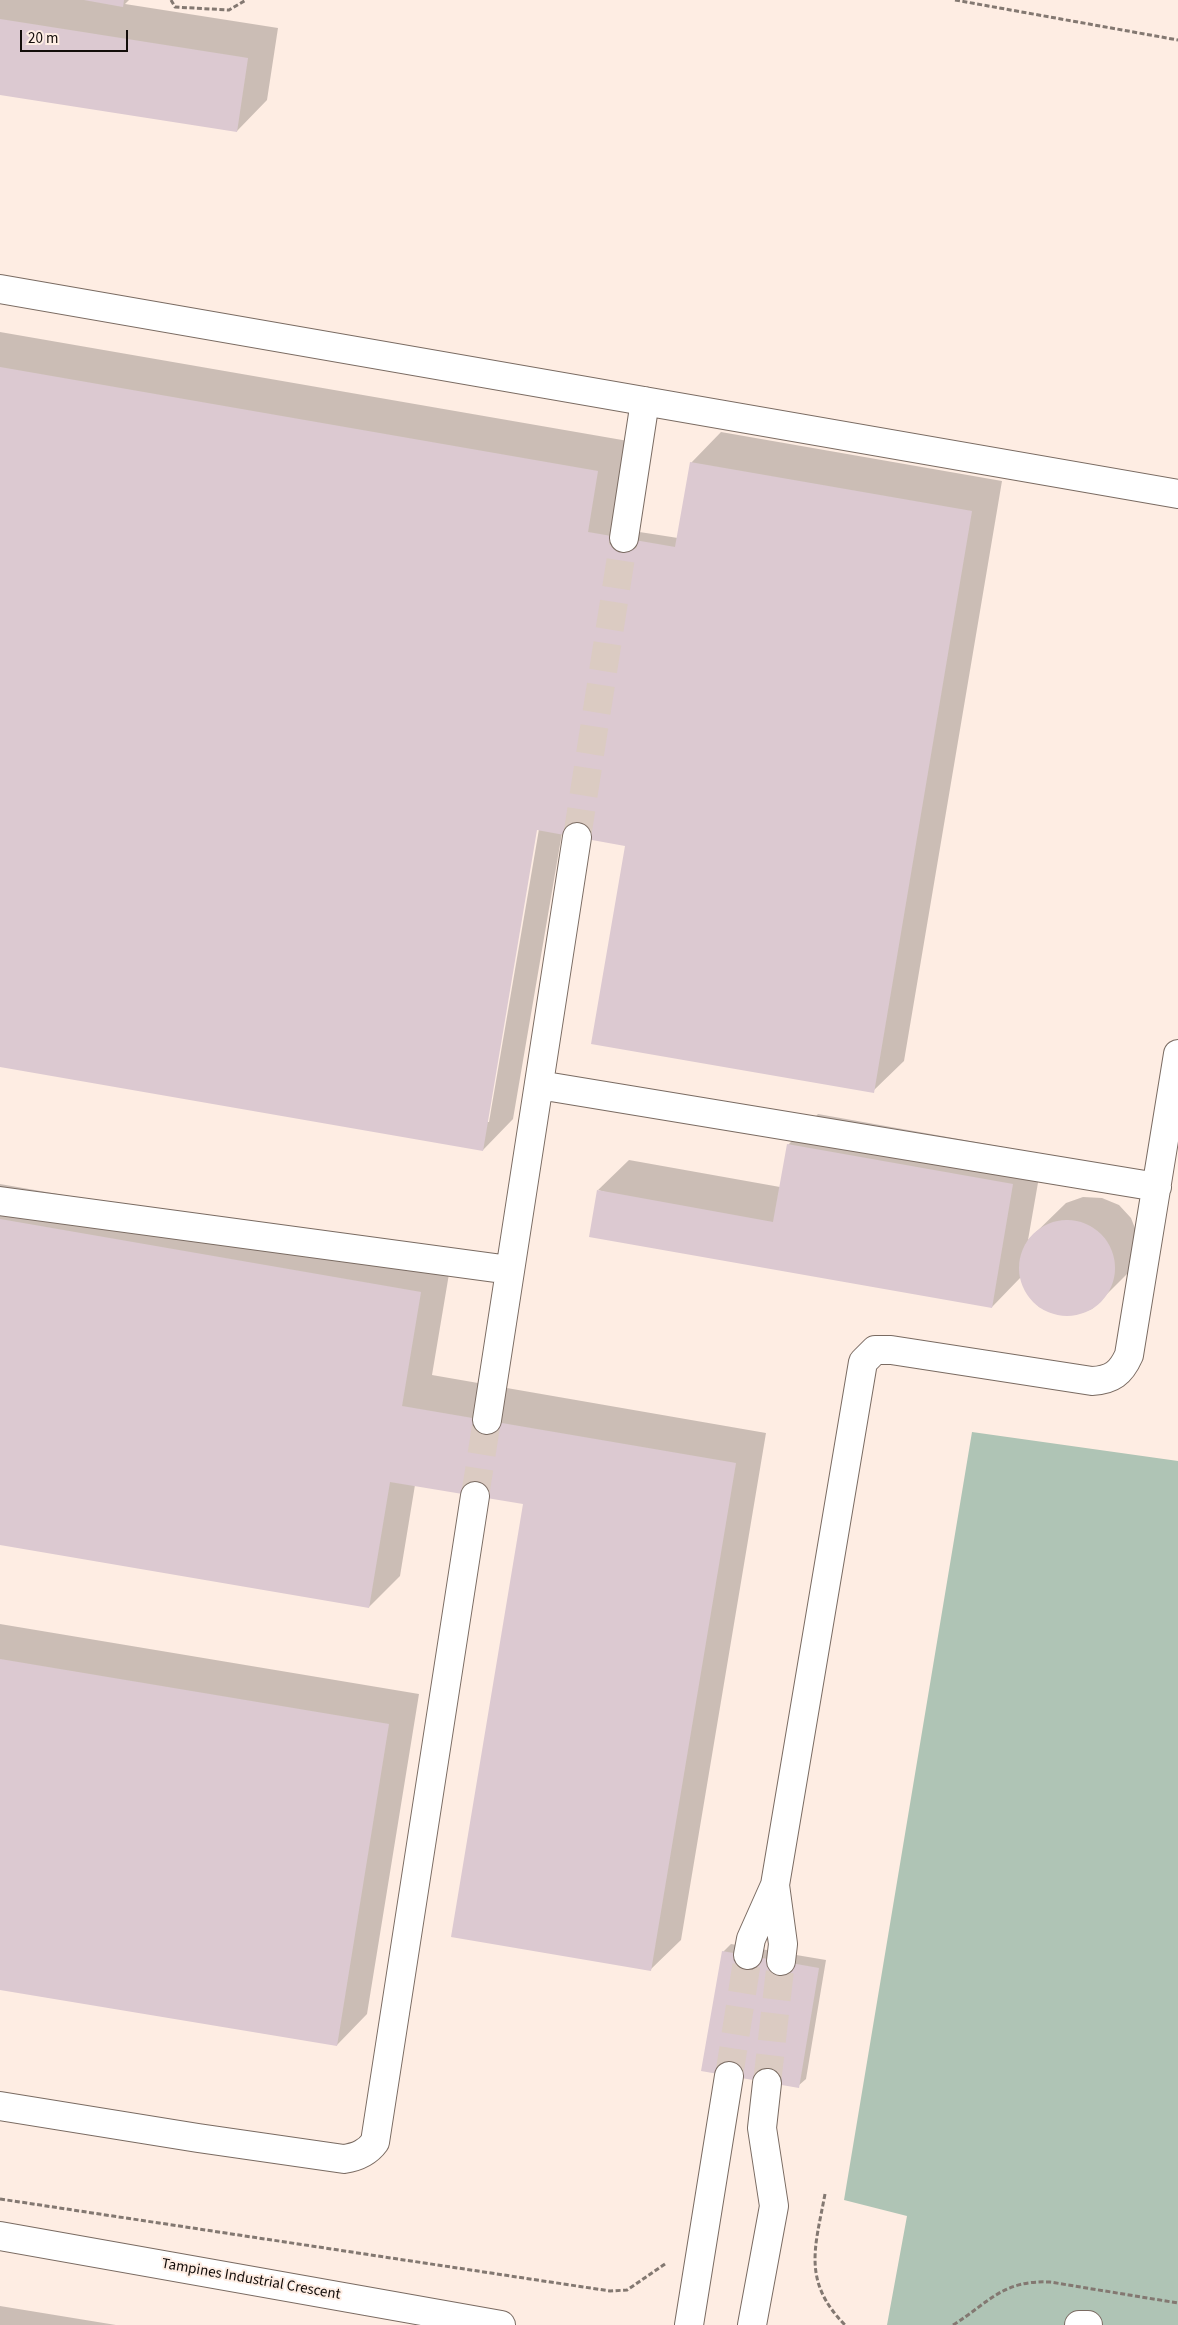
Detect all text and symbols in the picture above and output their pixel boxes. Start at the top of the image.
scale bar [22,20,130,52]
text: 20 m [28,28,58,49]
street label: Tampines Industrial Crescent [160,2255,342,2305]

